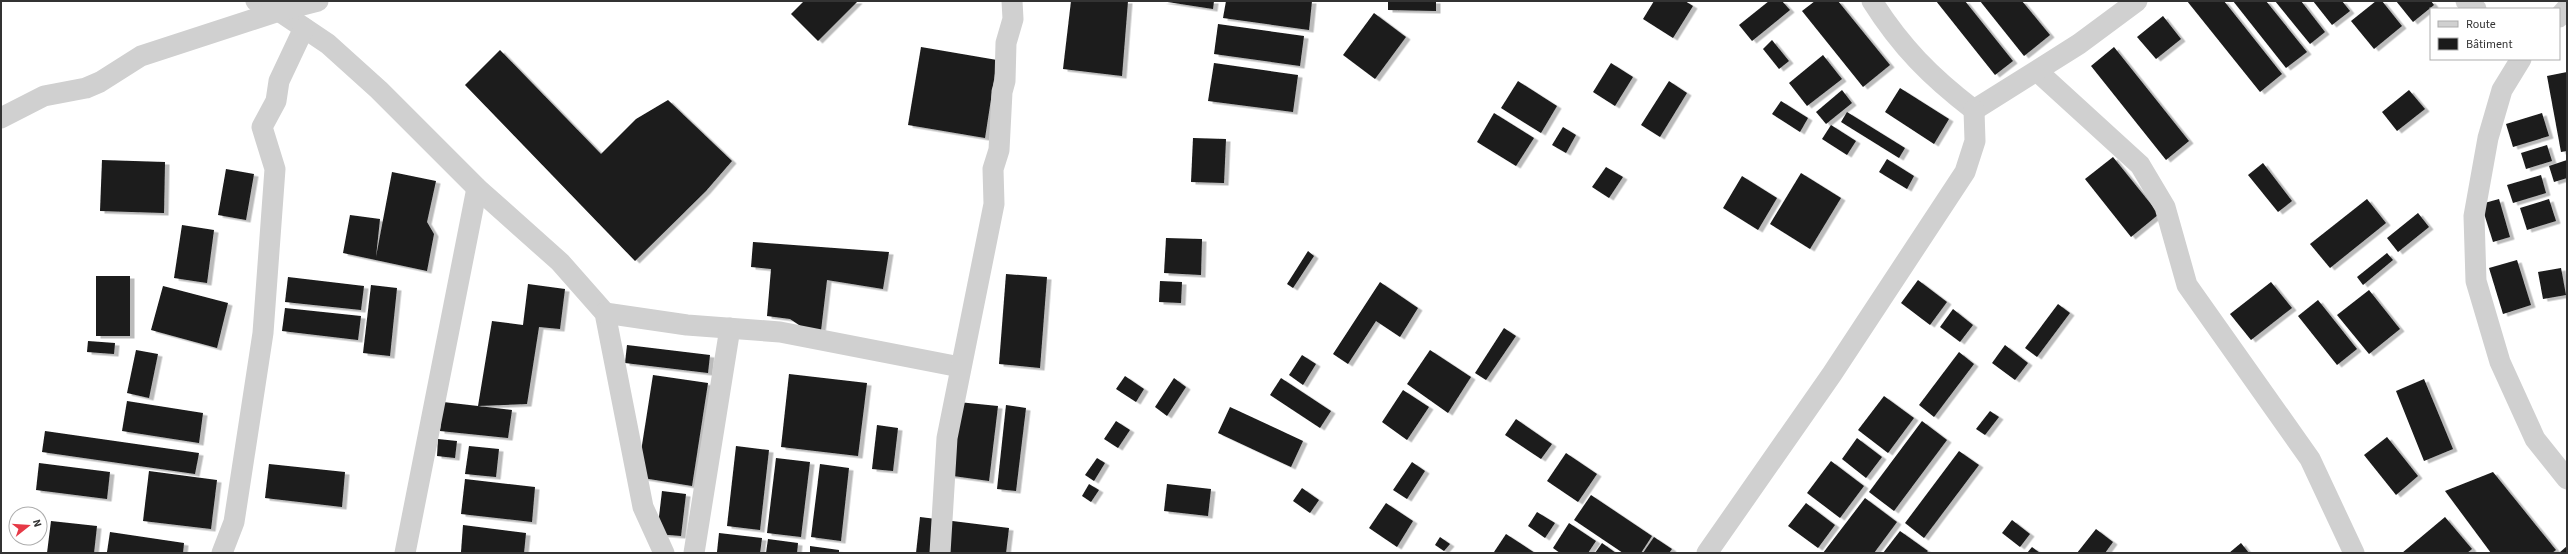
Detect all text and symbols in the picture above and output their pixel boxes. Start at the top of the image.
legend [2430,8,2560,60]
text: Route [2466,16,2496,33]
text: Bâtiment [2466,36,2512,53]
north arrow [8,506,48,546]
text: N [29,518,45,529]

